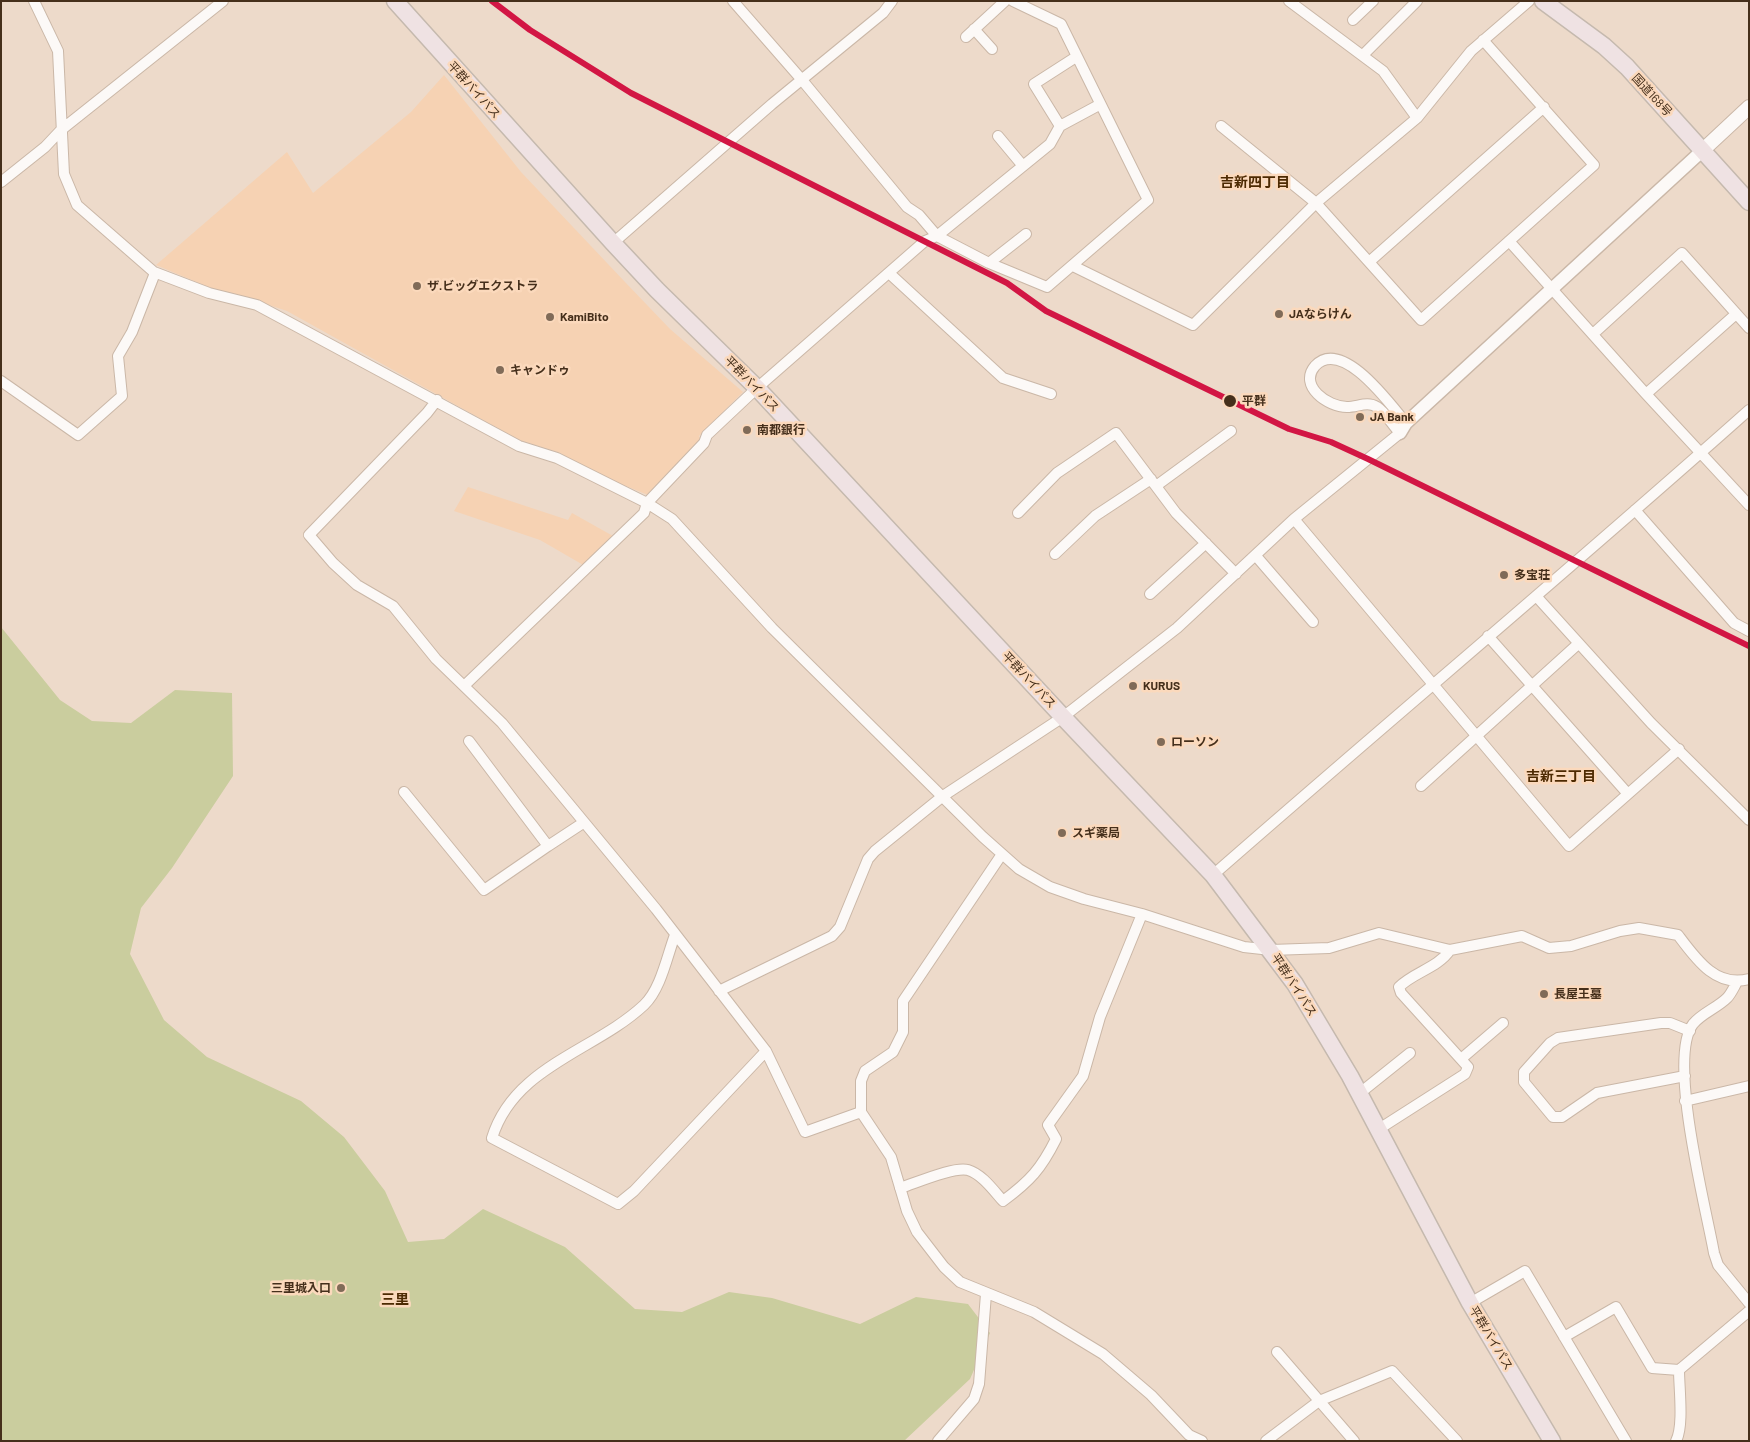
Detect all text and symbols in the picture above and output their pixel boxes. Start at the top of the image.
street label: 平群バイパス [445,58,503,122]
street label: 国道168号 [1629,71,1675,119]
district label: 吉新四丁目 [1220,174,1290,190]
place label: ザ.ビッグエクストラ [427,279,538,293]
marker: ザ.ビッグエクストラ [411,280,423,292]
place label: JAならけん [1289,307,1352,321]
marker: JAならけん [1273,308,1285,320]
place label: KamiBito [560,310,609,324]
marker: KamiBito [544,311,556,323]
street label: 平群バイパス [722,353,782,415]
place label: キャンドゥ [510,363,570,377]
marker: キャンドゥ [494,364,506,376]
marker: 平群 [1222,393,1238,409]
place label: 平群 [1242,394,1266,408]
place label: JA Bank [1370,410,1414,424]
marker: JA Bank [1354,411,1366,423]
place label: 南都銀行 [757,423,805,437]
marker: 南都銀行 [741,424,753,436]
place label: 多宝荘 [1514,568,1550,582]
marker: 多宝荘 [1498,569,1510,581]
street label: 平群バイパス [999,649,1059,711]
place label: KURUS [1143,679,1180,693]
marker: KURUS [1127,680,1139,692]
place label: ローソン [1171,735,1219,749]
marker: ローソン [1155,736,1167,748]
district label: 吉新三丁目 [1526,768,1596,784]
place label: スギ薬局 [1072,826,1120,840]
marker: スギ薬局 [1056,827,1068,839]
street label: 平群バイパス [1268,951,1320,1019]
place label: 長屋王墓 [1554,987,1602,1001]
marker: 長屋王墓 [1538,988,1550,1000]
place label: 三里城入口 [271,1281,331,1295]
marker: 三里城入口 [335,1282,347,1294]
district label: 三里 [381,1291,409,1307]
street label: 平群バイパス [1466,1303,1516,1373]

